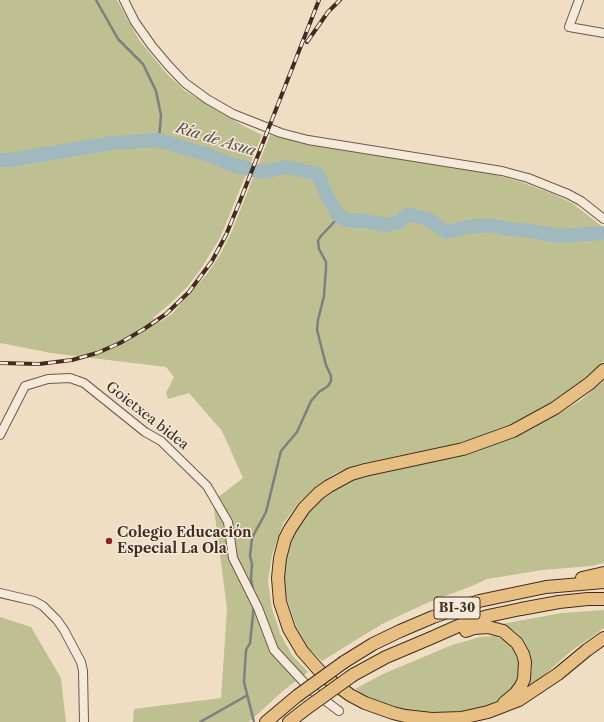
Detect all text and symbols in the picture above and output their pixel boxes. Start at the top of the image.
water label: Ría de Asua [174,119,258,161]
street label: Goietxea bidea [102,379,192,453]
place label: Colegio Educación Especial La Ola [117,525,252,558]
marker: Colegio Educación Especial La Ola [104,536,114,546]
road number: BI-30 [434,597,480,619]

